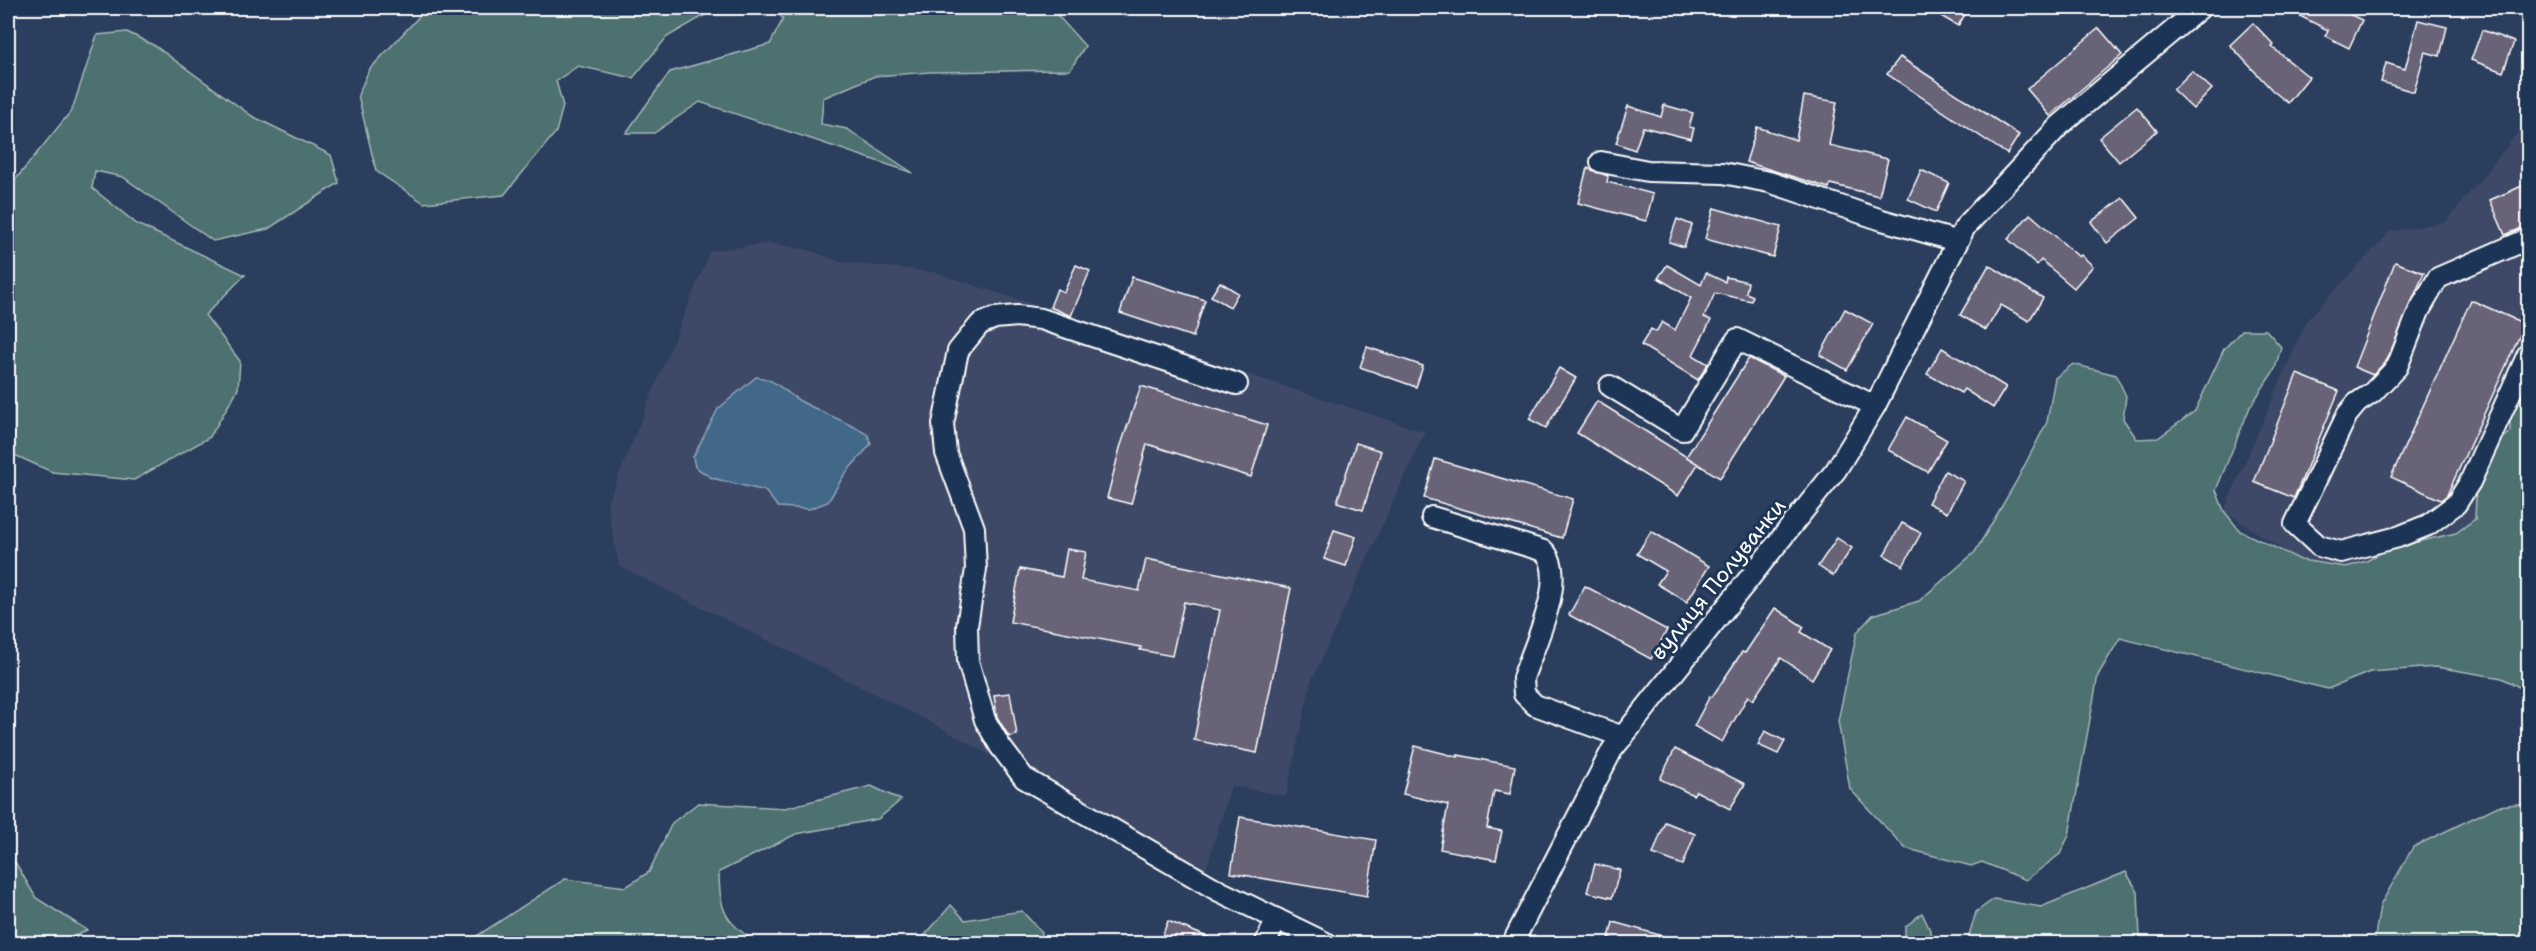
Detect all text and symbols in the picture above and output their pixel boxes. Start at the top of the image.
street label: вулиця Полуванки [1644,492,1792,666]

